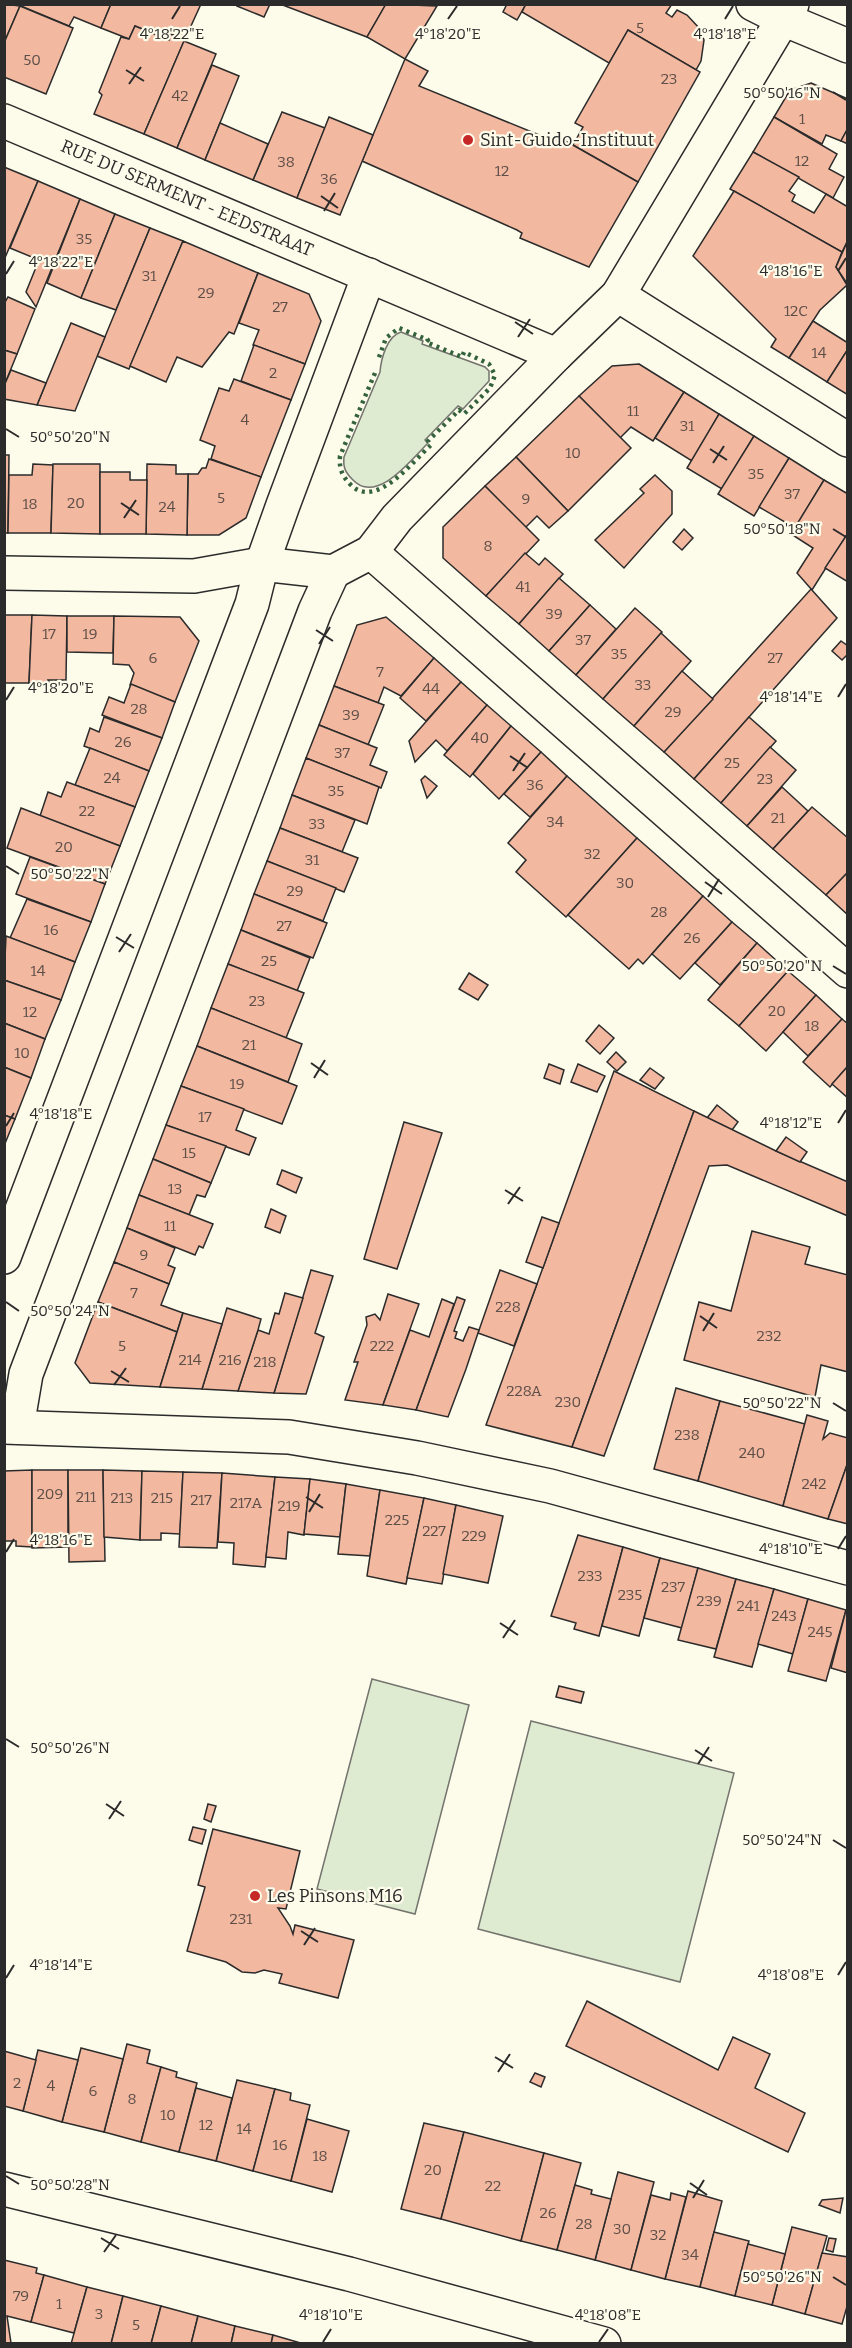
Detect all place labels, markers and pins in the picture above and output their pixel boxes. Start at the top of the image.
place label: Sint-Guido-Instituut [480,129,655,151]
marker: Sint-Guido-Instituut [461,133,475,147]
place label: Les Pinsons M16 [267,1885,403,1907]
marker: Les Pinsons M16 [248,1889,262,1903]

